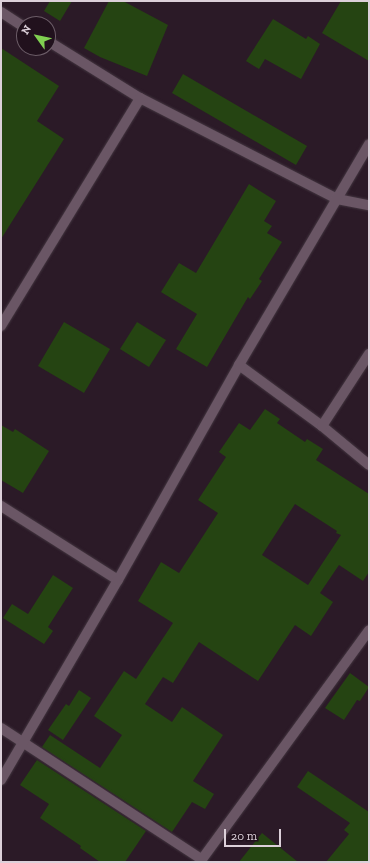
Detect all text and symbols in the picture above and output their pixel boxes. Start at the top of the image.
north arrow [16,16,56,56]
text: N [19,23,34,37]
scale bar [226,821,283,847]
text: 20 m [231,829,257,843]

